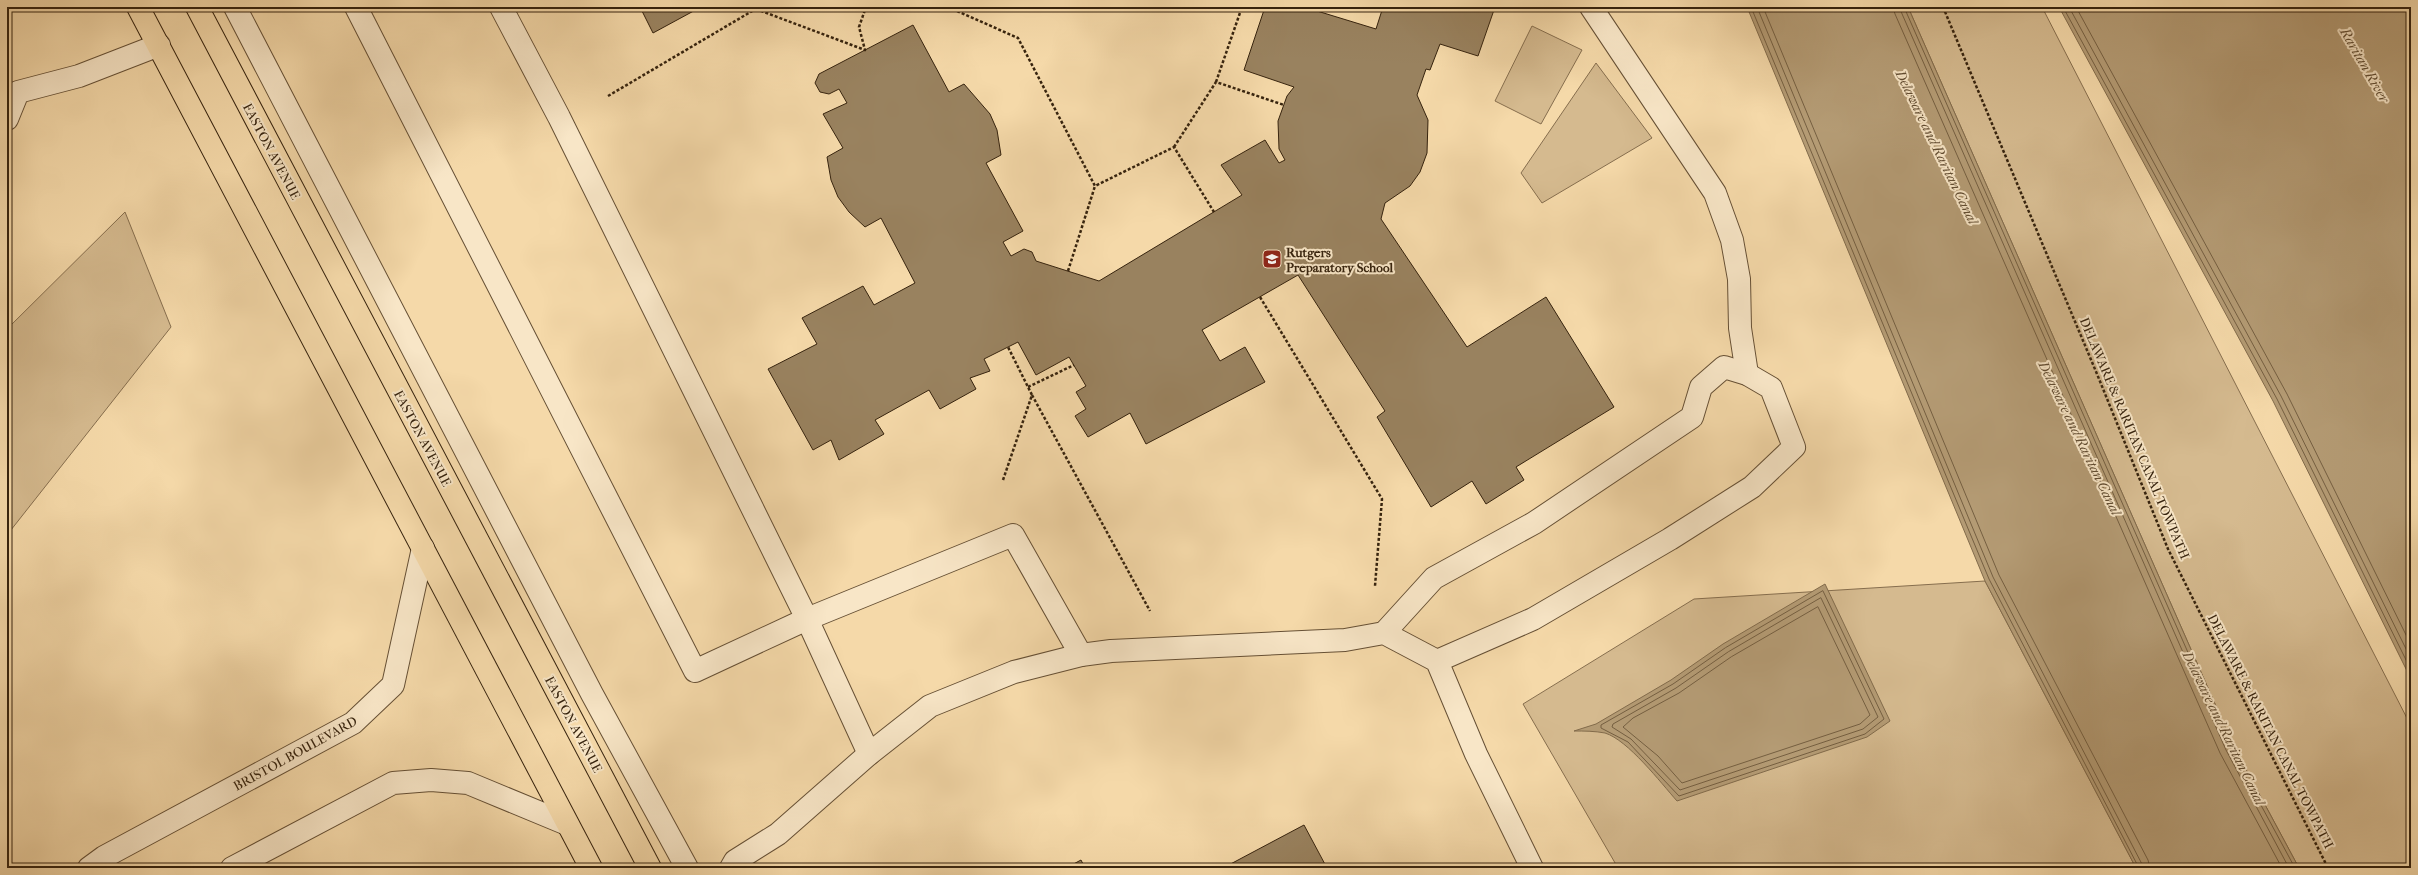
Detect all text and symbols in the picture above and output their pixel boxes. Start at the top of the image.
water label: Raritan River [2336,24,2394,107]
water label: Delaware and Raritan Canal [1891,66,1982,229]
street label: EASTON AVENUE [240,101,303,202]
place label: Rutgers Preparatory School [1286,245,1393,276]
school or university icon: Rutgers Preparatory School [1261,248,1283,270]
street label: DELAWARE & RARITAN CANAL TOWPATH [2077,315,2192,561]
water label: Delaware and Raritan Canal [2034,357,2125,520]
street label: EASTON AVENUE [391,388,454,489]
street label: DELAWARE & RARITAN CANAL TOWPATH [2205,612,2336,851]
water label: Delaware and Raritan Canal [2178,647,2269,810]
street label: EASTON AVENUE [542,674,605,775]
street label: BRISTOL BOULEVARD [231,713,360,794]

